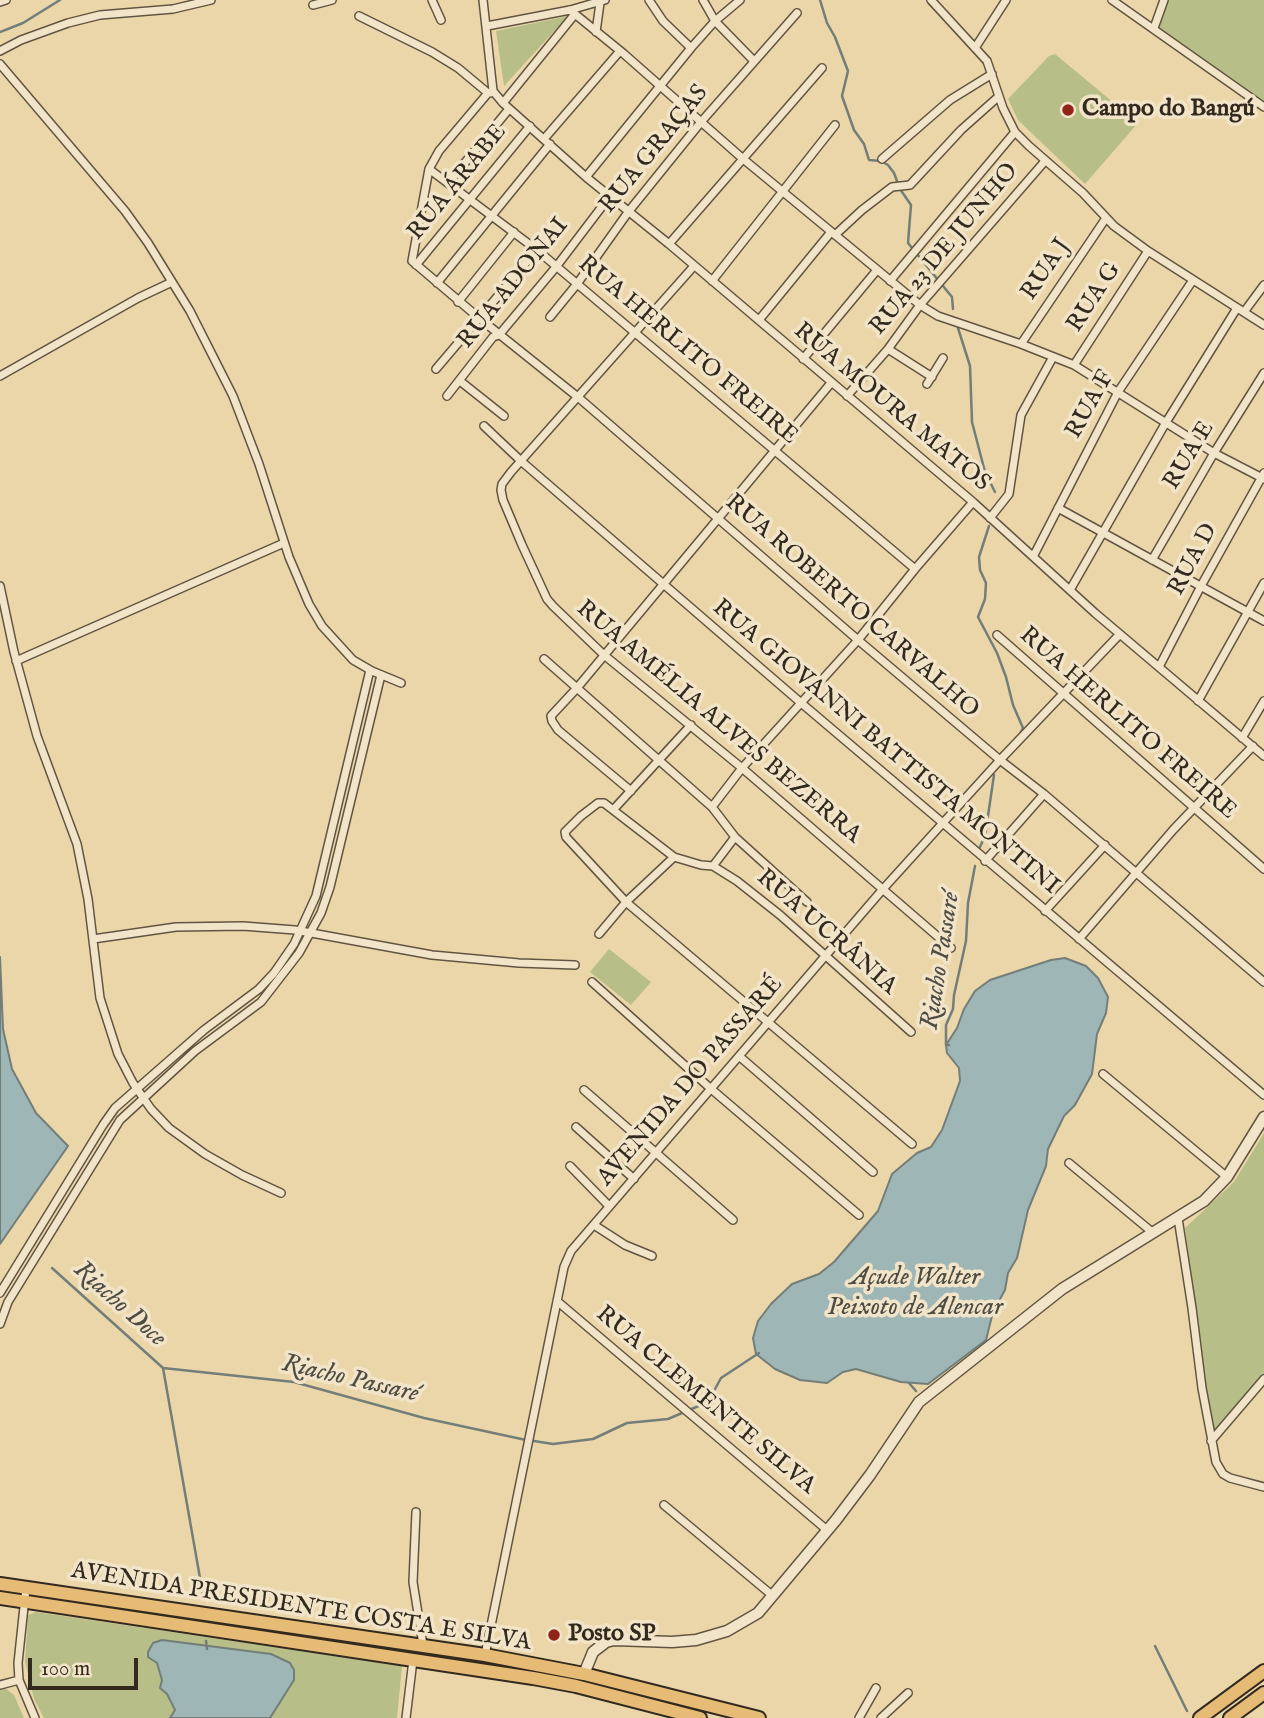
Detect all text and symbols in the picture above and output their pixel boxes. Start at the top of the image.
street label: RUA GRAÇAS [595,80,715,220]
place label: Campo do Bangú [1082,96,1255,124]
marker: Campo do Bangú [1060,102,1076,118]
street label: RUA ÁRABE [402,119,514,247]
street label: RUA 23 DE JUNHO [865,158,1025,342]
street label: RUA ADONAI [452,213,576,355]
street label: RUA J [1016,234,1078,306]
street label: RUA HERLITO FREIRE [571,250,803,452]
street label: RUA G [1062,258,1128,338]
street label: RUA MOURA MATOS [787,317,995,499]
street label: RUA F [1061,366,1121,444]
street label: RUA E [1158,417,1222,495]
street label: RUA ROBERTO CARVALHO [718,489,984,725]
street label: RUA D [1163,519,1225,601]
street label: RUA GIOVANNI BATTISTA MONTINI [706,594,1064,902]
street label: RUA AMÉLIA ALVES BEZERRA [570,595,866,851]
street label: RUA HERLITO FREIRE [1012,622,1242,826]
street label: RUA UCRÂNIA [750,864,902,1002]
water label: Riacho Passaré [916,890,968,1032]
street label: AVENIDA DO PASSARÉ [592,971,790,1193]
water label: Riacho Doce [66,1255,172,1355]
water label: Açude Walter Peixoto de Alencar [827,1263,1003,1324]
street label: RUA CLEMENTE SILVA [589,1301,821,1501]
water label: Riacho Passaré [279,1349,421,1411]
street label: AVENIDA PRESIDENTE COSTA E SILVA [69,1557,533,1659]
place label: Posto SP [568,1621,655,1649]
marker: Posto SP [546,1627,562,1643]
scale bar [32,1644,142,1688]
text: 100 m [41,1656,90,1683]

